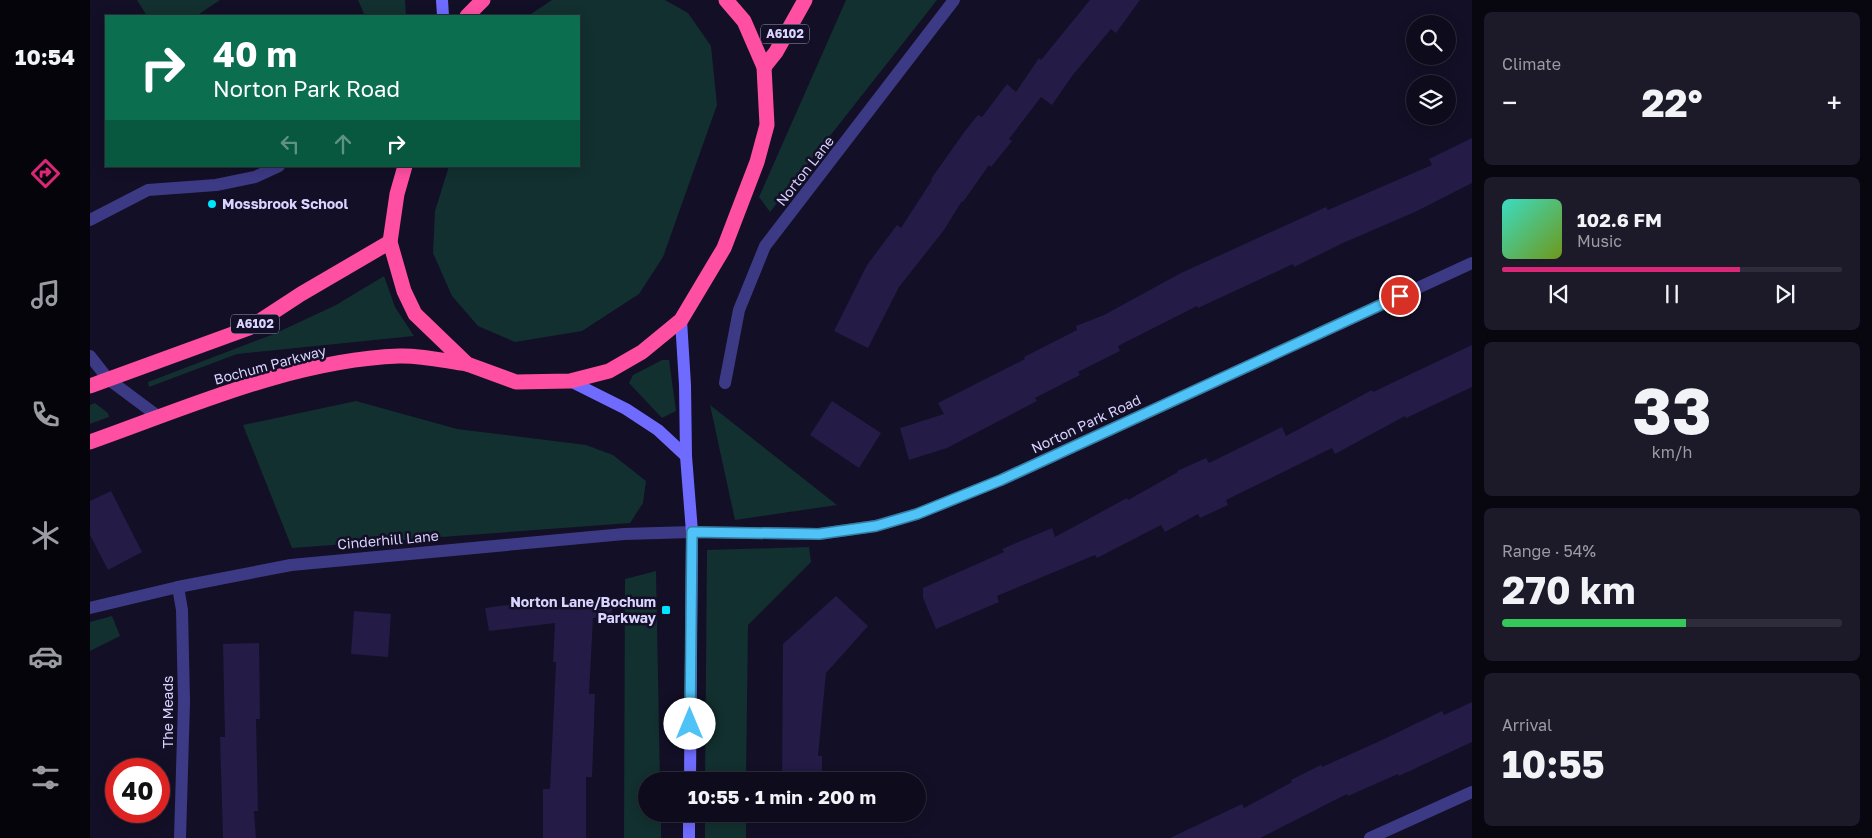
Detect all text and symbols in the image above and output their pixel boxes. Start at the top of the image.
map controls [1406,15,1456,125]
button: search [1406,15,1456,65]
road number: A6102 [761,24,809,44]
text: 40 m [213,33,297,75]
icon: right [130,35,195,100]
text: 10:54 [15,43,75,70]
text: Climate [1502,54,1561,74]
text: Norton Park Road [213,75,400,102]
button: layers [1406,75,1456,125]
text: 22° [1641,80,1703,125]
text: − [1502,86,1517,119]
text: + [1827,86,1842,119]
icon: left [276,130,304,158]
icon: ahead [329,130,357,158]
icon: right [382,130,410,158]
street label: Norton Lane [772,132,837,209]
icon: directions [28,156,63,191]
place label: Mossbrook School [222,195,349,212]
marker: Mossbrook School [206,198,218,210]
text: 102.6 FM [1577,208,1662,231]
text: Music [1577,231,1622,251]
pin [1379,275,1421,317]
icon: music [28,277,63,312]
icon: previous [1545,280,1573,308]
icon: pause [1658,280,1686,308]
icon: next [1771,280,1799,308]
icon: arrive [1386,282,1414,310]
road number: A6102 [231,314,279,334]
street label: Bochum Parkway [212,341,328,388]
text: 33 [1632,370,1712,448]
street label: Norton Park Road [1028,391,1143,456]
icon: phone [28,397,63,432]
text: km/h [1652,442,1692,462]
icon: climate [28,518,63,553]
street label: Cinderhill Lane [337,527,439,552]
text: Range · 54% [1502,541,1596,561]
text: 270 km [1502,567,1635,612]
place label: Norton Lane/Bochum Parkway [510,593,657,626]
marker: Norton Lane/Bochum Parkway [660,604,672,616]
icon: car [28,639,63,674]
street label: The Meads [159,675,176,749]
position arrow [663,697,715,749]
text: Arrival [1502,715,1552,735]
text: 10:55 [1502,741,1605,786]
speed limit sign: 40 [105,758,170,823]
icon: filters [28,760,63,795]
text: 10:55 · 1 min · 200 m [688,785,876,808]

